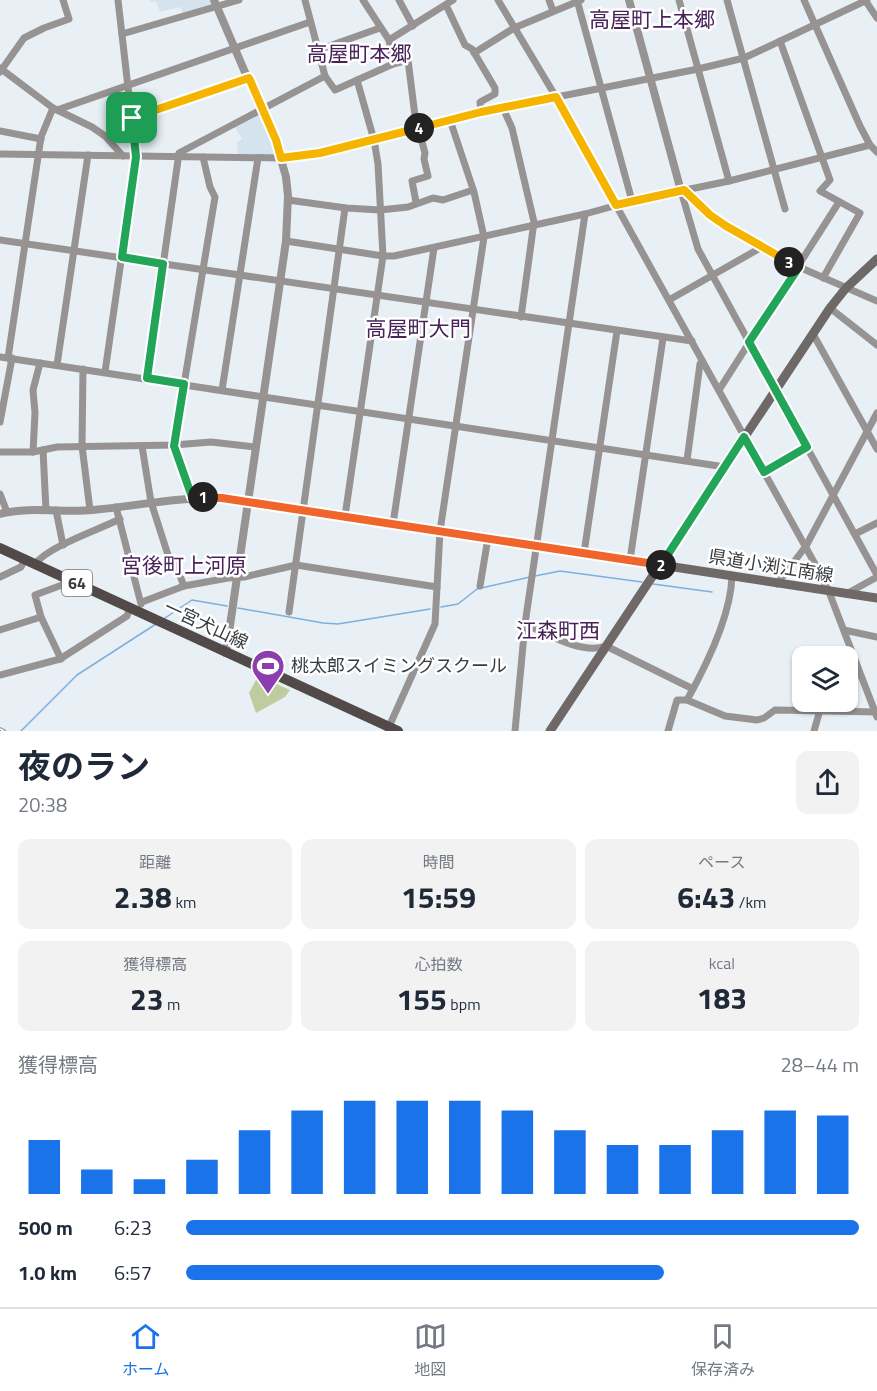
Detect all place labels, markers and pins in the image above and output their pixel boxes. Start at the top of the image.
pin [106,92,157,143]
pin: 4 [404,113,434,143]
pin: 3 [774,247,804,277]
pin: 1 [188,482,218,512]
pin: 2 [646,550,676,580]
sports icon: 桃太郎スイミングスクール [250,648,286,695]
place label: 桃太郎スイミングスクール [291,652,507,679]

